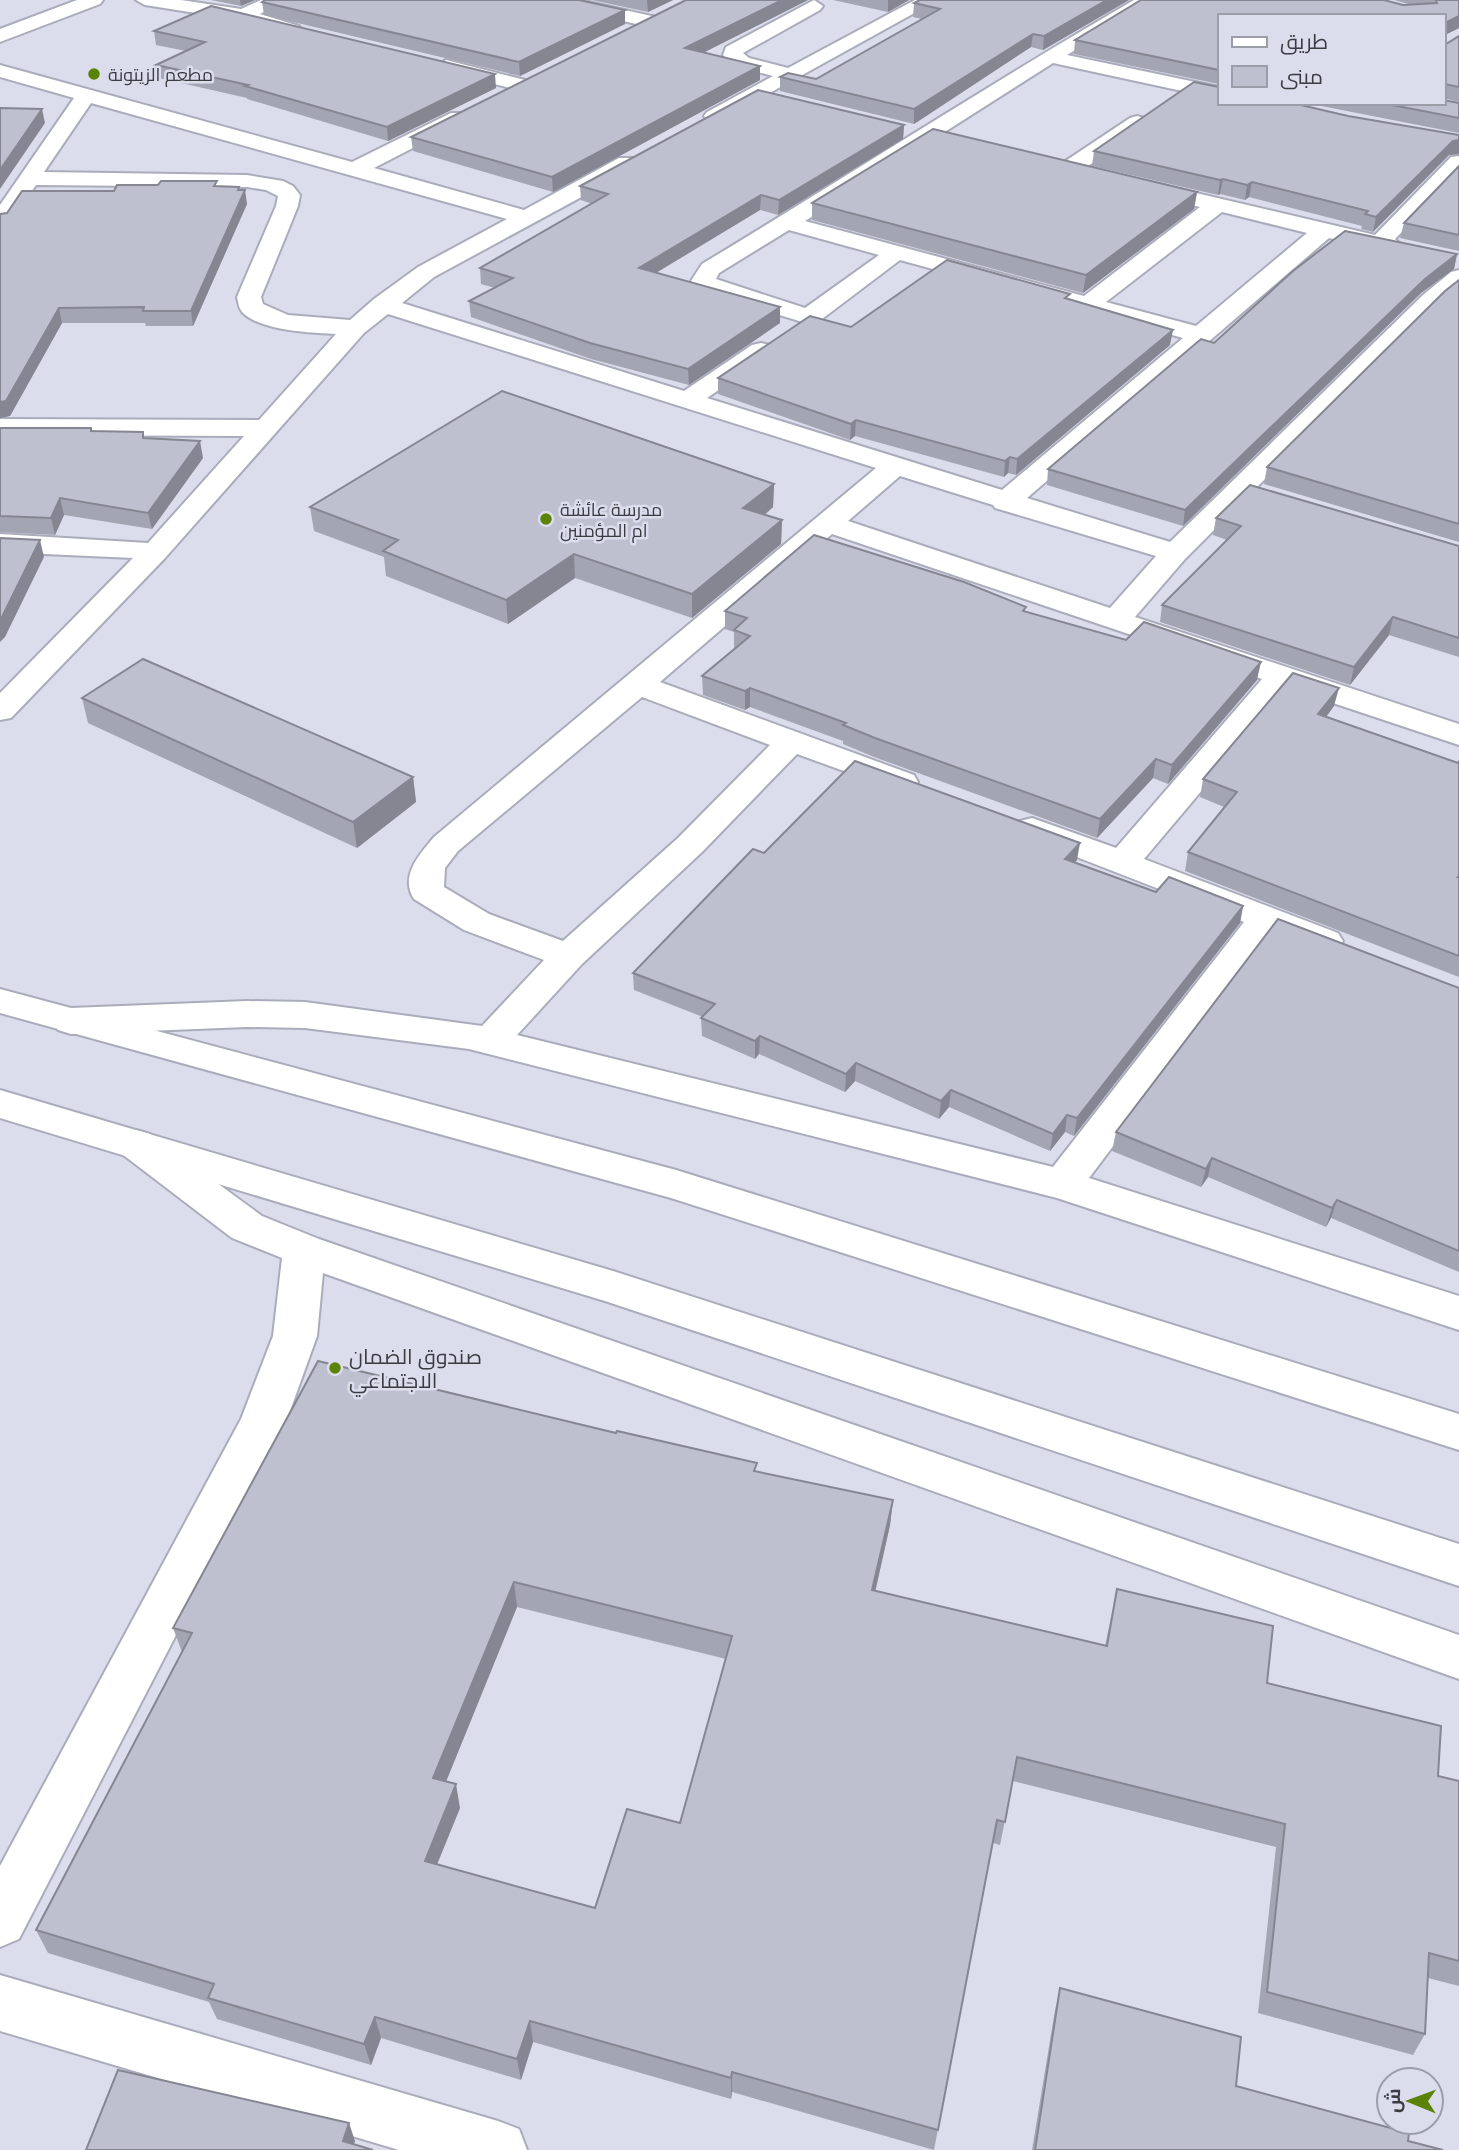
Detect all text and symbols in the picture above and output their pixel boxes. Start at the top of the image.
legend [1218,14,1445,105]
text: طريق [1280,29,1328,55]
place label: مطعم الزيتونة [108,64,213,87]
text: مبنى [1280,64,1323,90]
marker: مطعم الزيتونة [86,66,102,82]
place label: مدرسة عائشة ام المؤمنين [560,499,662,543]
marker: مدرسة عائشة ام المؤمنين [538,511,554,527]
place label: صندوق الضمان الاجتماعي [349,1344,482,1397]
marker: صندوق الضمان الاجتماعي [327,1360,343,1376]
north arrow [1375,2066,1445,2136]
text: ش [1382,2088,1405,2113]

